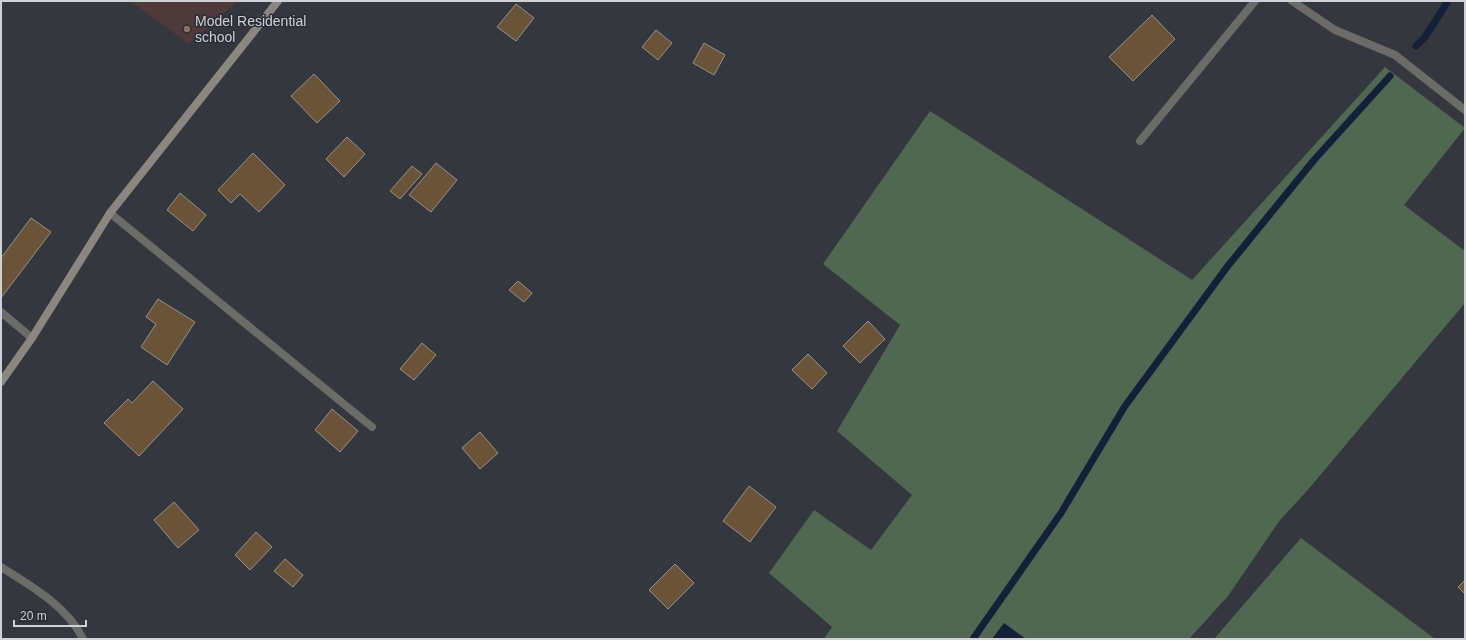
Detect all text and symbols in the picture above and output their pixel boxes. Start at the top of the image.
place label: Model Residential school [195,13,306,45]
marker: Model Residential school [182,24,192,34]
scale bar [14,602,86,628]
text: 20 m [20,609,47,623]

